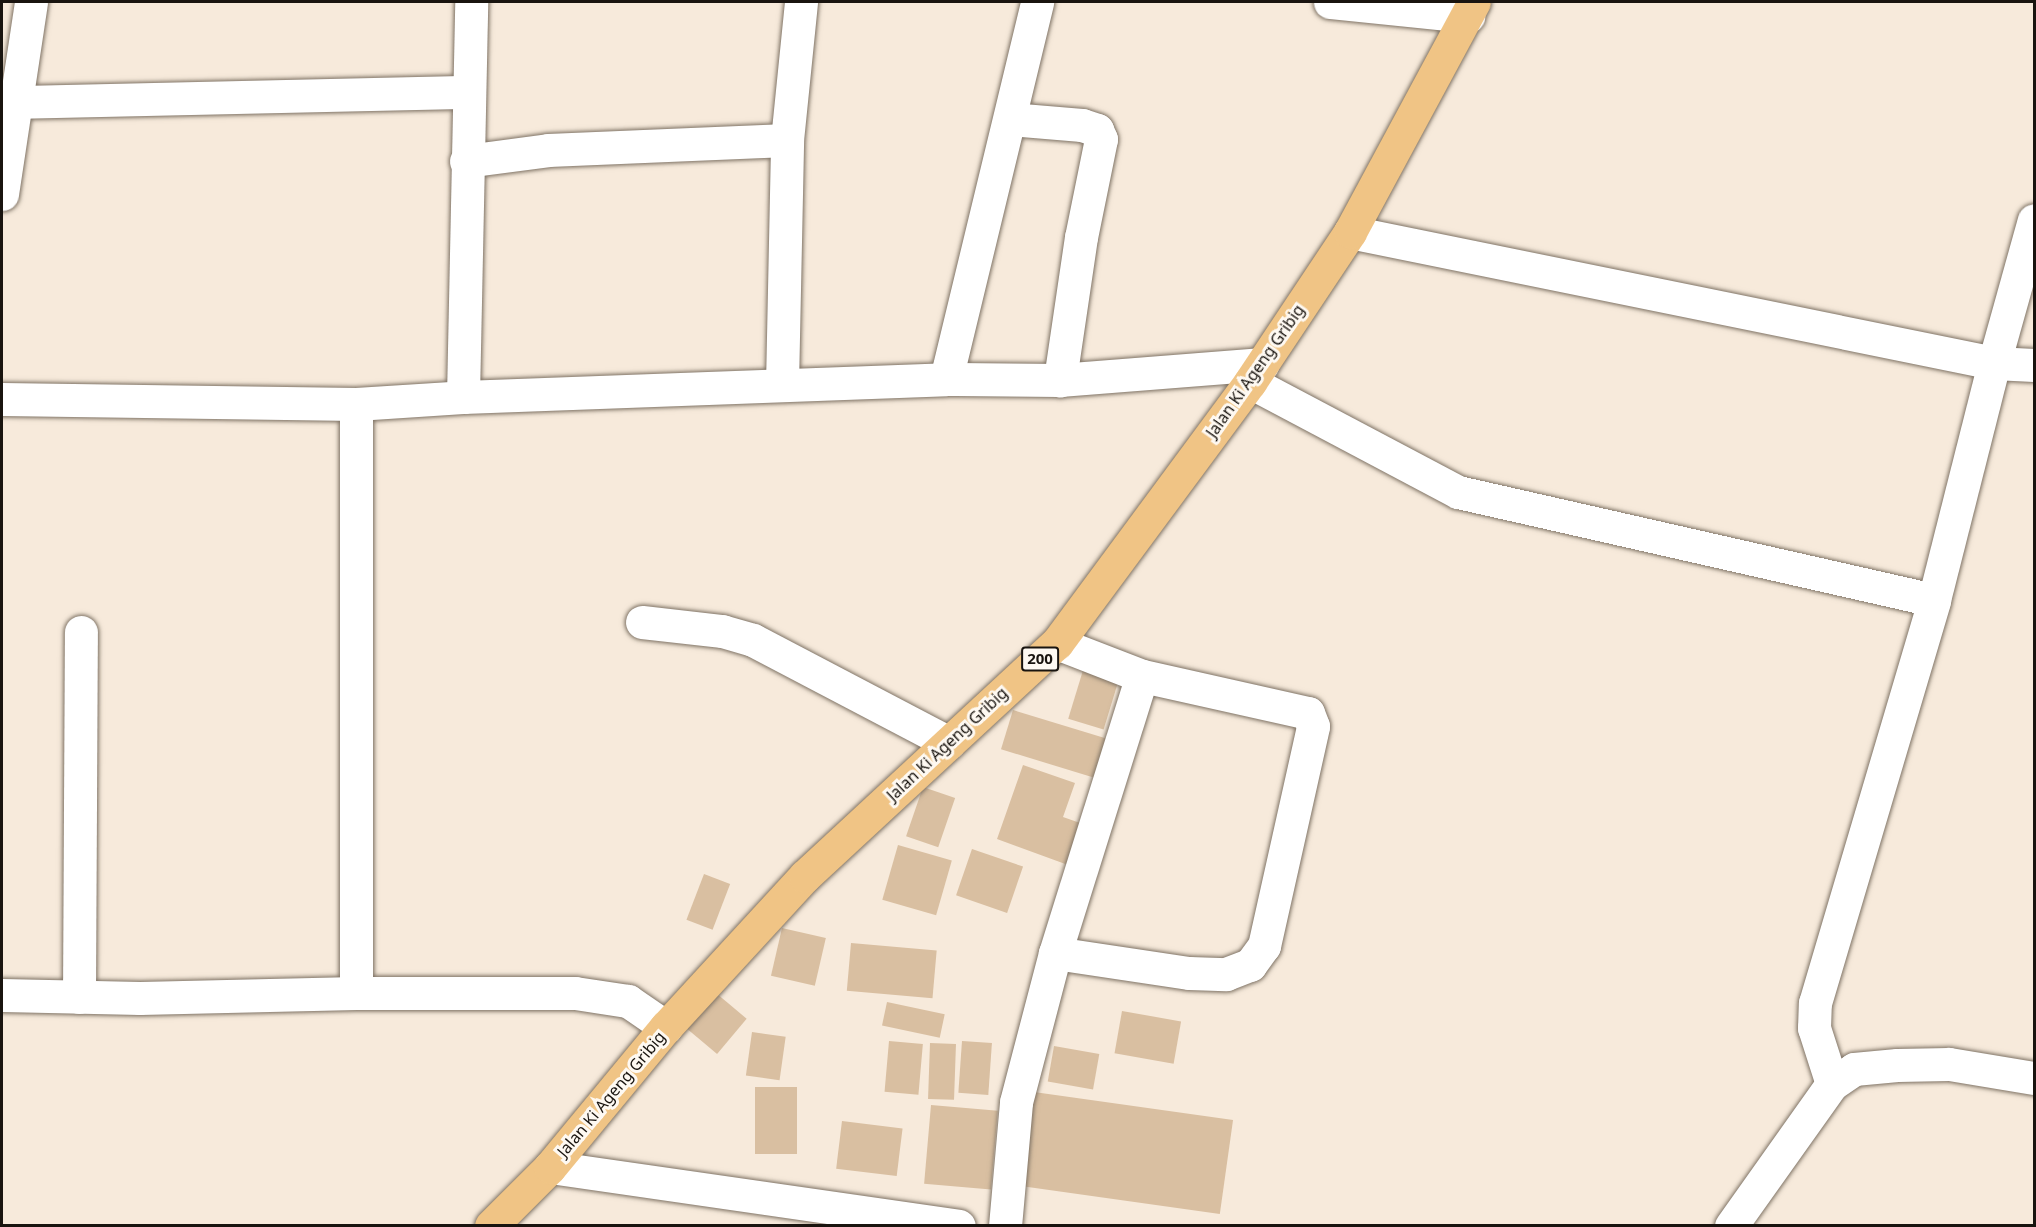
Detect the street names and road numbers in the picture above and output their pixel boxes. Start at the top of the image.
street label: Jalan Ki Ageng Gribig [1202,301,1308,441]
road number: 200 [1020,647,1060,671]
street label: Jalan Ki Ageng Gribig [883,683,1011,805]
street label: Jalan Ki Ageng Gribig [553,1027,669,1161]

